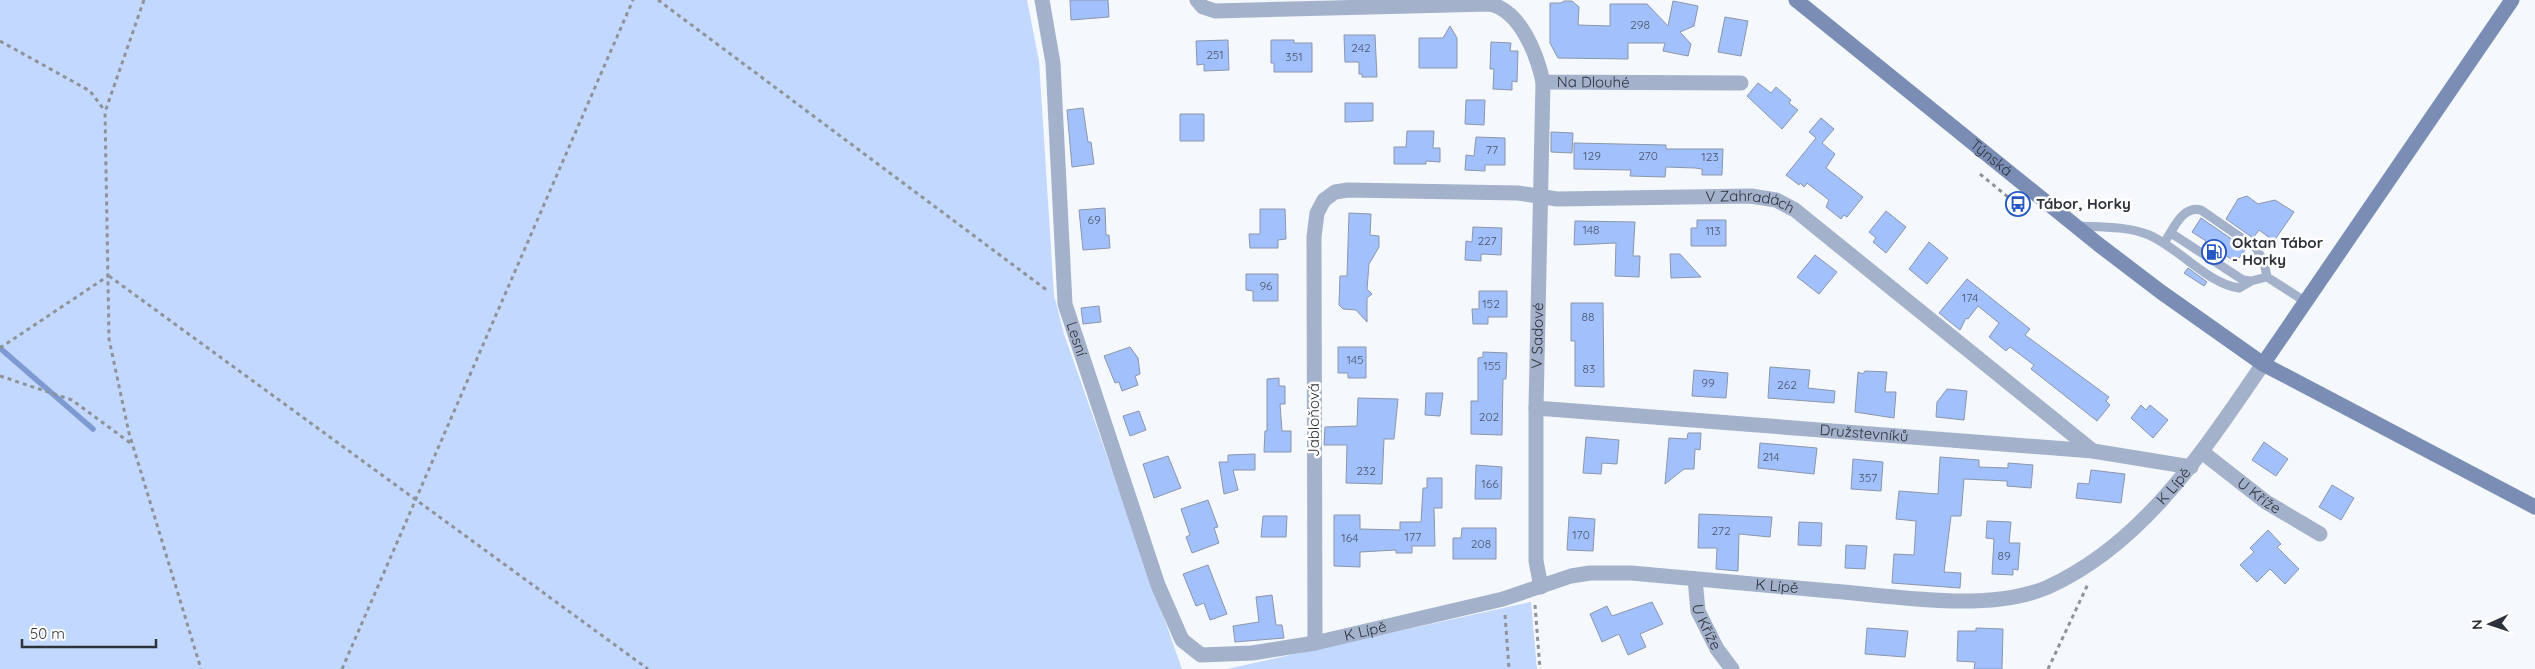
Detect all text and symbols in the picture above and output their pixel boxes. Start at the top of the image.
house number: 298 [1630,17,1650,32]
house number: 242 [1351,40,1371,55]
house number: 251 [1206,47,1224,62]
house number: 351 [1285,49,1303,64]
street label: Na Dlouhé [1557,72,1630,91]
street label: Týnská [1967,135,2017,180]
house number: 77 [1486,142,1498,157]
house number: 129 [1583,148,1601,163]
house number: 270 [1638,148,1658,163]
house number: 123 [1701,149,1719,164]
street label: V Zahradách [1705,186,1798,217]
bus stop icon: Tábor, Horky [2005,191,2031,217]
place label: Tábor, Horky [2036,194,2131,213]
house number: 69 [1087,212,1101,227]
house number: 148 [1582,222,1600,237]
house number: 113 [1705,223,1721,238]
house number: 227 [1477,233,1497,248]
place label: Oktan Tábor - Horky [2232,233,2324,269]
fuel station icon: Oktan Tábor - Horky [2201,239,2227,265]
house number: 96 [1259,278,1273,293]
house number: 174 [1962,290,1978,305]
house number: 152 [1482,296,1500,311]
street label: V Sadové [1527,302,1547,369]
house number: 88 [1582,309,1594,324]
street label: Lesní [1062,319,1092,359]
house number: 145 [1346,352,1364,367]
house number: 155 [1483,358,1501,373]
house number: 83 [1583,361,1595,376]
house number: 99 [1701,375,1715,390]
house number: 262 [1777,377,1797,392]
street label: Jabloňová [1304,383,1323,457]
house number: 202 [1479,409,1500,424]
street label: Družstevníků [1819,420,1909,446]
house number: 214 [1762,449,1780,464]
house number: 232 [1356,463,1376,478]
street label: K Lípě [2152,463,2195,508]
house number: 357 [1859,470,1877,485]
street label: U Kříže [2234,473,2285,518]
house number: 166 [1481,476,1499,491]
house number: 272 [1711,523,1731,538]
house number: 170 [1572,527,1590,542]
house number: 177 [1405,529,1421,544]
house number: 164 [1341,530,1359,545]
house number: 208 [1471,536,1491,551]
house number: 89 [1997,548,2011,563]
street label: K Lípě [1755,574,1799,597]
north arrow [2465,599,2515,649]
street label: U Kříže [1688,603,1726,653]
scale bar [22,616,156,648]
street label: K Lípě [1342,617,1388,645]
text: N [2468,619,2486,630]
text: 50 m [30,624,65,643]

